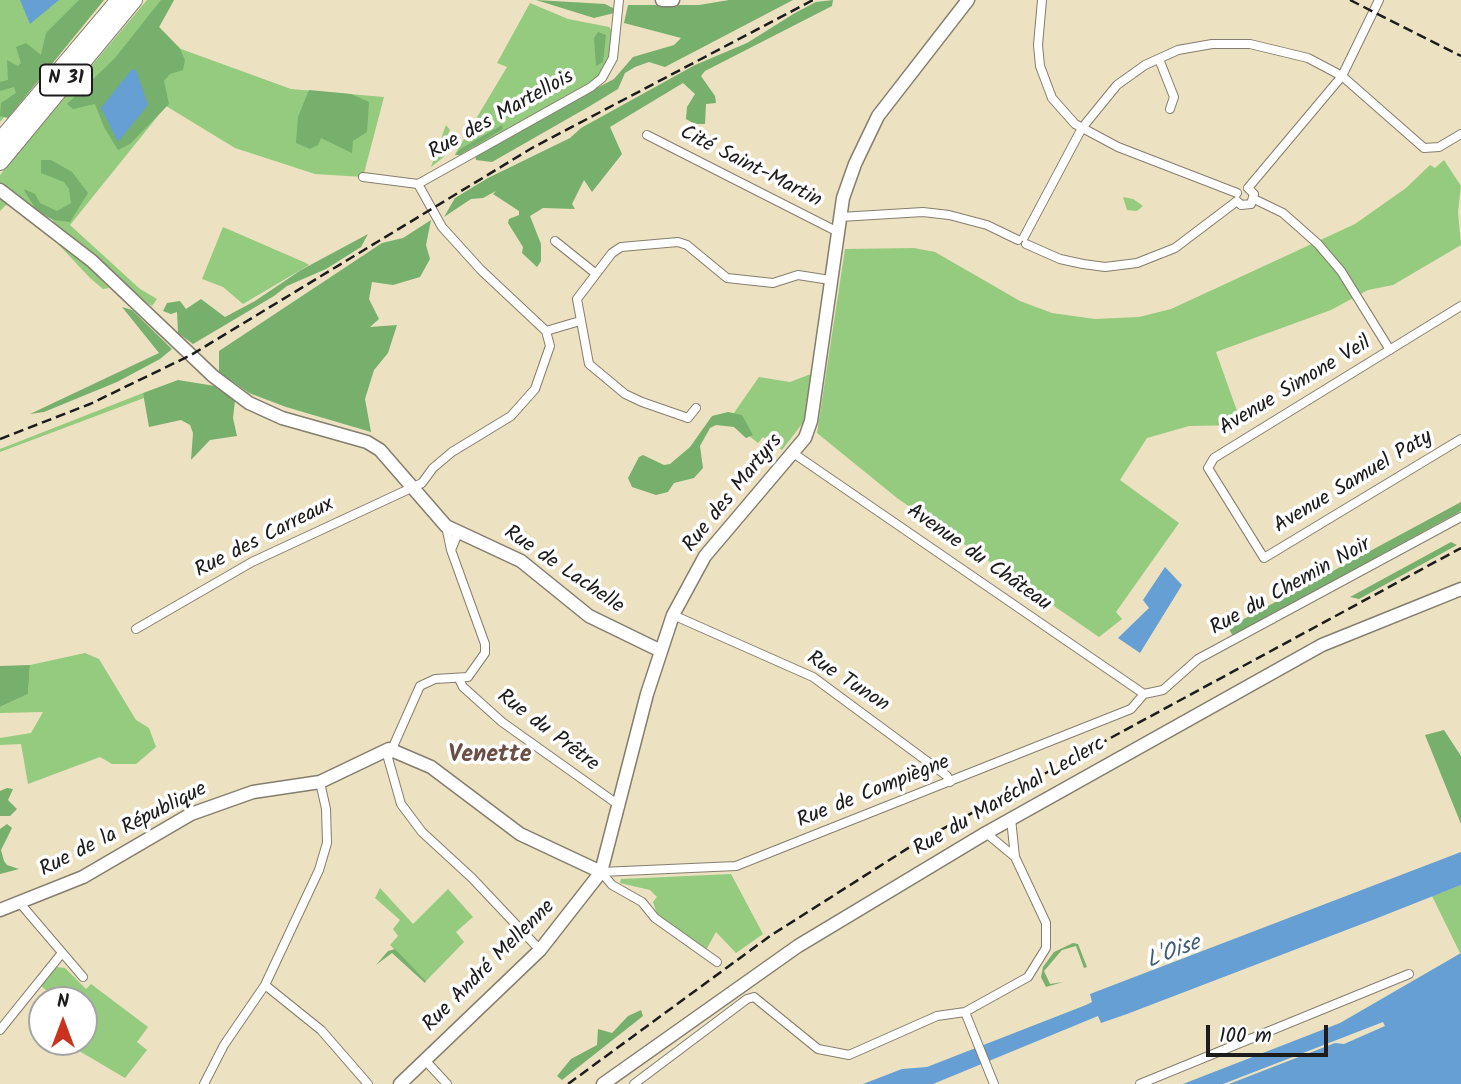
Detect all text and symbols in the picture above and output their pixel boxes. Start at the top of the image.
road number: N 31 [40,64,92,96]
street label: Rue des Martellois [425,66,579,166]
street label: Cité Saint-Martin [675,121,825,215]
street label: Avenue Simone Veil [1216,332,1376,442]
street label: Avenue Samuel Paty [1270,426,1438,540]
street label: Rue des Martyrs [679,430,789,558]
street label: Rue des Carreaux [191,493,339,585]
street label: Avenue du Château [901,500,1055,618]
street label: Rue de Lachelle [498,521,628,621]
street label: Rue du Chemin Noir [1206,533,1376,643]
street label: Rue Tunon [801,647,893,719]
street label: Rue du Prêtre [491,685,603,779]
street label: Rue du Maréchal Leclerc [910,733,1110,863]
district label: Venette [449,743,531,771]
street label: Rue de Compiègne [794,751,954,835]
street label: Rue de la République [36,778,212,884]
street label: Rue André Mellenne [419,896,561,1038]
water label: L'Oise [1143,931,1205,977]
north arrow [28,986,98,1056]
text: N [57,987,69,1017]
scale bar [1209,1010,1332,1054]
text: 100 m [1219,1020,1272,1053]

